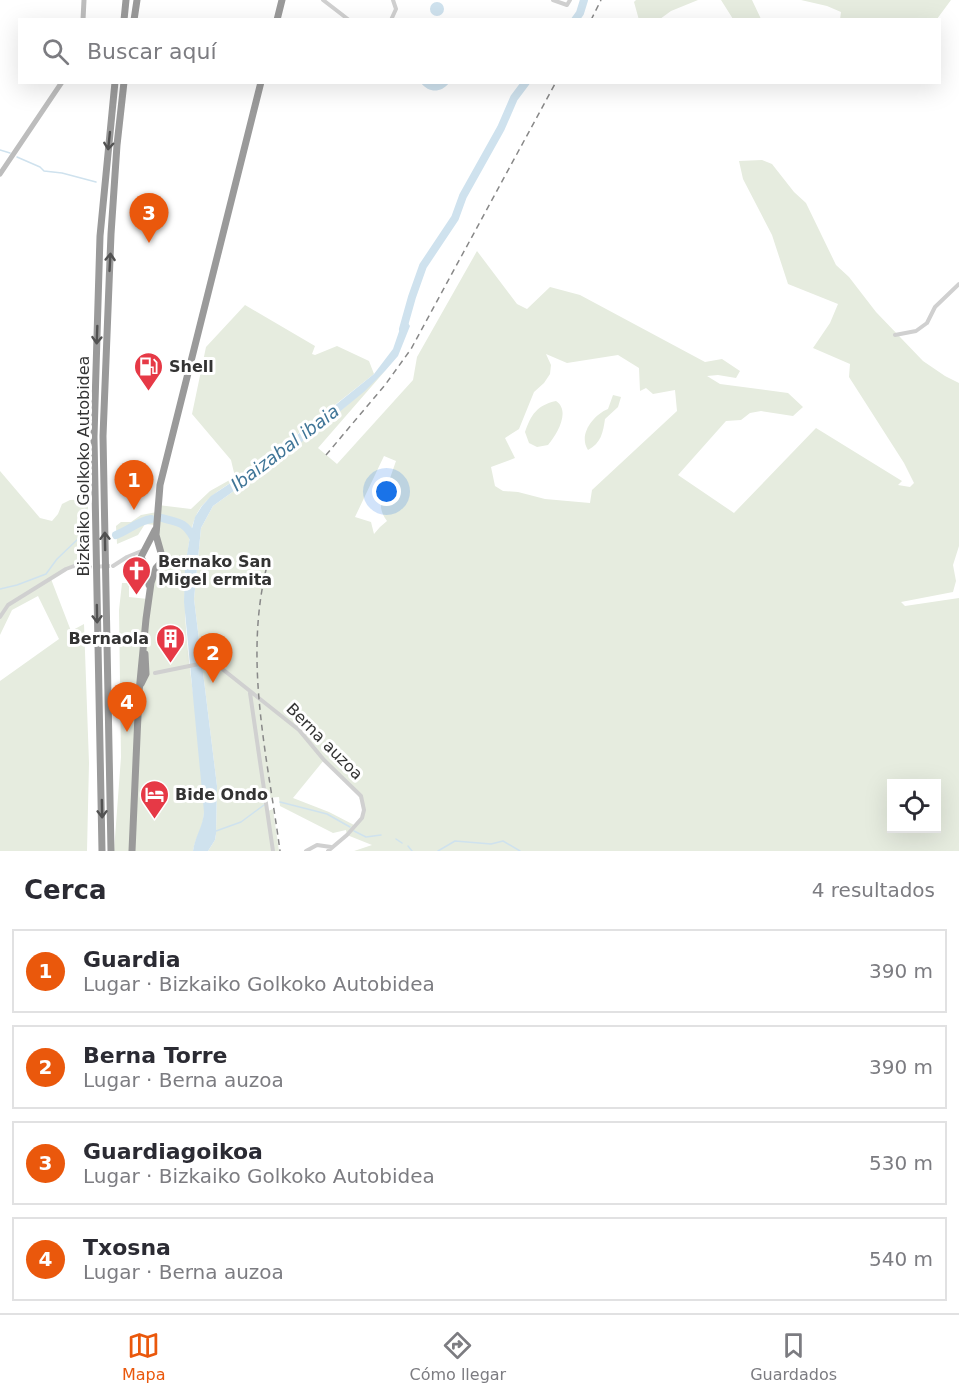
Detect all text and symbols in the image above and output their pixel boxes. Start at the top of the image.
search box [18,18,941,84]
icon: search [39,35,72,68]
text: Buscar aquí [87,39,217,64]
one-way arrow [103,130,114,150]
pin: 3 [130,194,168,243]
one-way arrow [104,252,115,272]
one-way arrow [91,325,103,345]
fuel station icon: Shell [132,350,164,392]
street label: Bizkaiko Golkoko Autobidea [74,356,93,576]
place label: Shell [169,357,214,376]
water label: Ibaizabal ibaia [226,400,343,495]
pin: 1 [114,460,154,510]
your location [372,477,401,506]
one-way arrow [99,531,111,551]
place label: Bernako San Migel ermita [158,552,272,589]
church icon: Bernako San Migel ermita [121,554,153,596]
one-way arrow [91,604,102,624]
building icon: Bernaola [154,622,186,664]
place label: Bernaola [69,629,149,648]
pin: 2 [194,634,232,683]
pin: 4 [108,682,146,732]
street label: Berna auzoa [283,699,367,783]
hotel icon: Bide Ondo [138,778,170,820]
map controls [887,779,941,833]
button: locate [887,779,941,833]
place label: Bide Ondo [175,785,268,804]
one-way arrow [96,799,108,819]
text: Cerca [24,875,107,905]
text: 4 resultados [812,878,935,902]
text: Guardia [83,947,181,972]
text: 1 [39,959,52,983]
text: 390 m [869,959,933,983]
text: Lugar · Bizkaiko Golkoko Autobidea [83,972,435,996]
text: Berna Torre [83,1043,228,1068]
text: 2 [39,1055,52,1079]
text: 390 m [869,1055,933,1079]
text: Lugar · Berna auzoa [83,1068,284,1092]
text: Guardiagoikoa [83,1139,263,1164]
text: 3 [39,1151,52,1175]
text: 530 m [869,1151,933,1175]
text: Lugar · Bizkaiko Golkoko Autobidea [83,1164,435,1188]
text: Txosna [83,1235,171,1260]
text: 4 [39,1247,52,1271]
text: 540 m [869,1247,933,1271]
text: Lugar · Berna auzoa [83,1260,284,1284]
tab: Mapa [122,1329,166,1384]
tab: Cómo llegar [409,1329,506,1384]
tab: Guardados [750,1329,837,1384]

